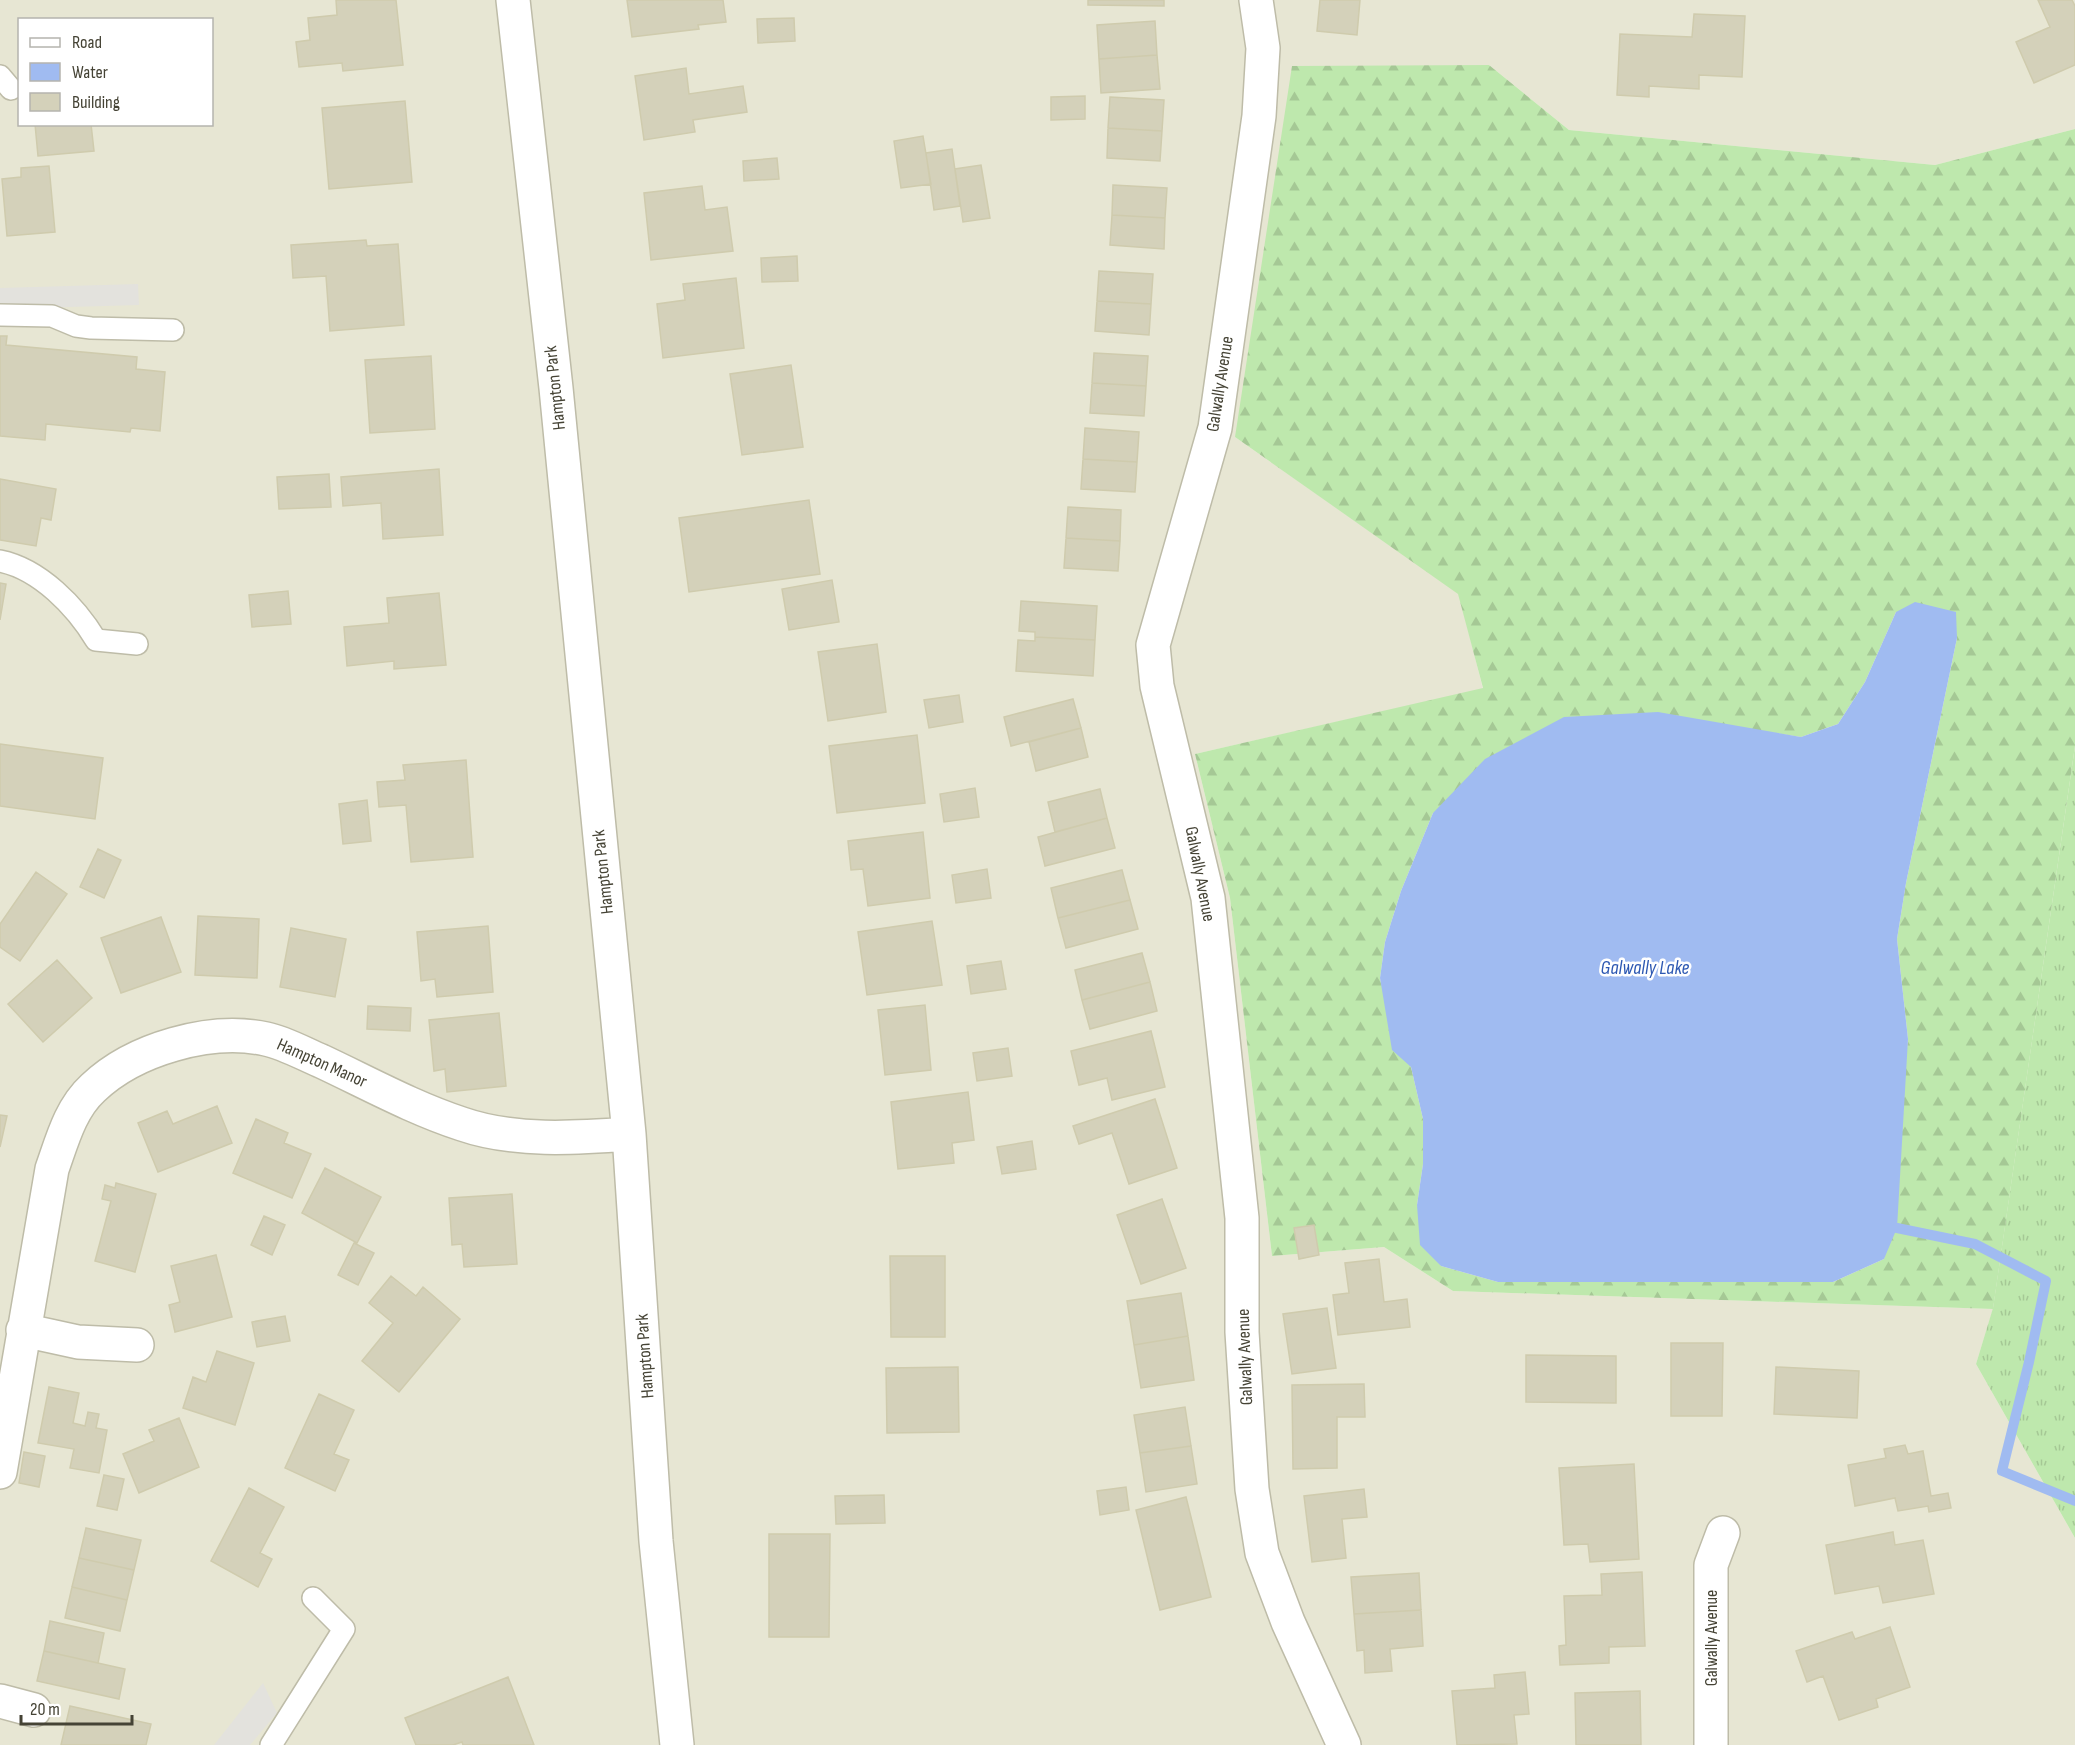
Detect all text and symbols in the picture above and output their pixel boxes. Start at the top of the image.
legend [18,18,213,126]
text: Road [72,32,102,53]
text: Water [72,62,108,83]
text: Building [72,92,120,113]
street label: Galwally Avenue [1202,335,1238,433]
street label: Hampton Park [540,345,570,431]
street label: Galwally Avenue [1180,825,1220,923]
street label: Hampton Park [588,829,618,915]
water label: Galwally Lake [1601,956,1690,980]
street label: Hampton Manor [274,1034,370,1092]
street label: Galwally Avenue [1233,1308,1257,1406]
street label: Hampton Park [632,1313,658,1399]
street label: Galwally Avenue [1701,1590,1722,1686]
scale bar [21,1688,132,1726]
text: 20 m [30,1699,60,1720]

